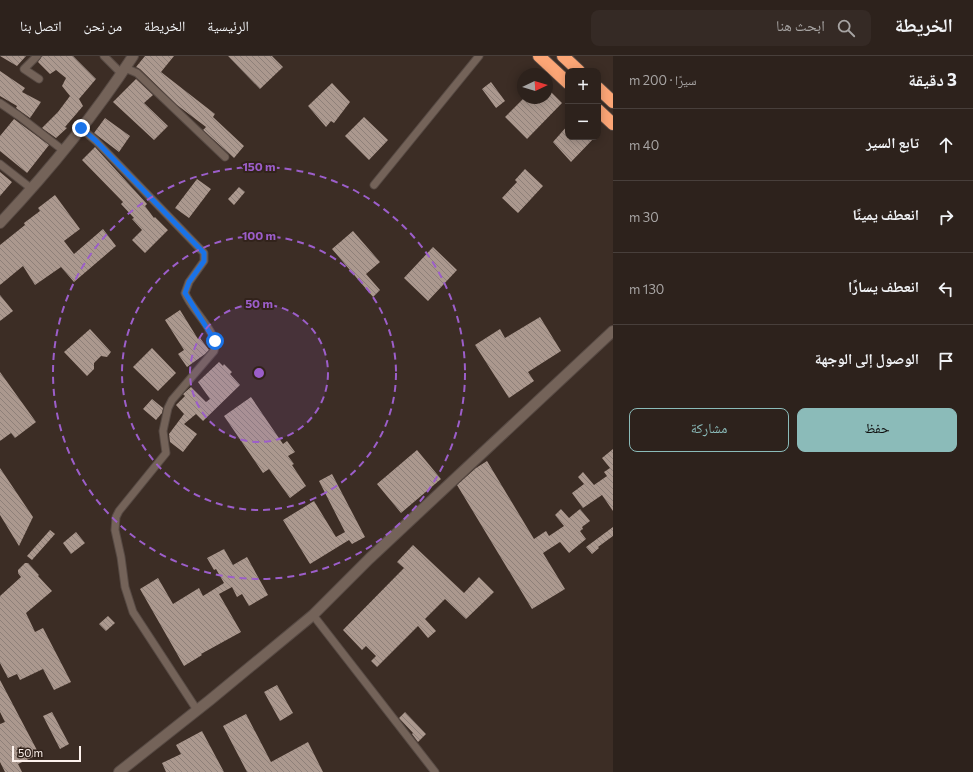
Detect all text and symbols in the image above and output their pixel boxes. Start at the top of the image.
search box [591,10,871,46]
text: الخريطة [895,13,953,36]
text: ابحث هنا [776,16,825,34]
text: اتصل بنا [20,17,61,34]
text: من نحن [83,17,122,34]
text: الخريطة [144,17,185,34]
text: الرئيسية [207,17,249,34]
icon: search [835,17,857,39]
north arrow [517,68,553,104]
map controls [565,68,601,140]
button: + [565,68,601,104]
text: 3 دقيقة [908,69,957,90]
text: سيرًا · 200 m [629,72,697,88]
button: − [565,104,601,140]
route end [72,119,90,137]
text: تابع السير [866,133,919,151]
icon: ahead [935,134,957,156]
text: 40 m [629,137,659,153]
text: 150 m [242,159,276,173]
text: انعطف يمينًا [853,205,919,223]
icon: right [935,206,957,228]
text: 30 m [629,209,659,225]
text: 100 m [242,228,276,242]
text: انعطف يسارًا [848,277,919,295]
icon: left [935,278,957,300]
text: 130 m [629,281,664,297]
text: 50 m [245,296,273,310]
route start [206,332,224,350]
text: الوصول إلى الوجهة [815,349,919,367]
icon: arrive [935,350,957,372]
centre of rings [252,366,266,380]
button: مشاركة [629,408,789,452]
button: حفظ [797,408,957,452]
scale bar [12,744,81,763]
text: 50 m [18,746,43,759]

